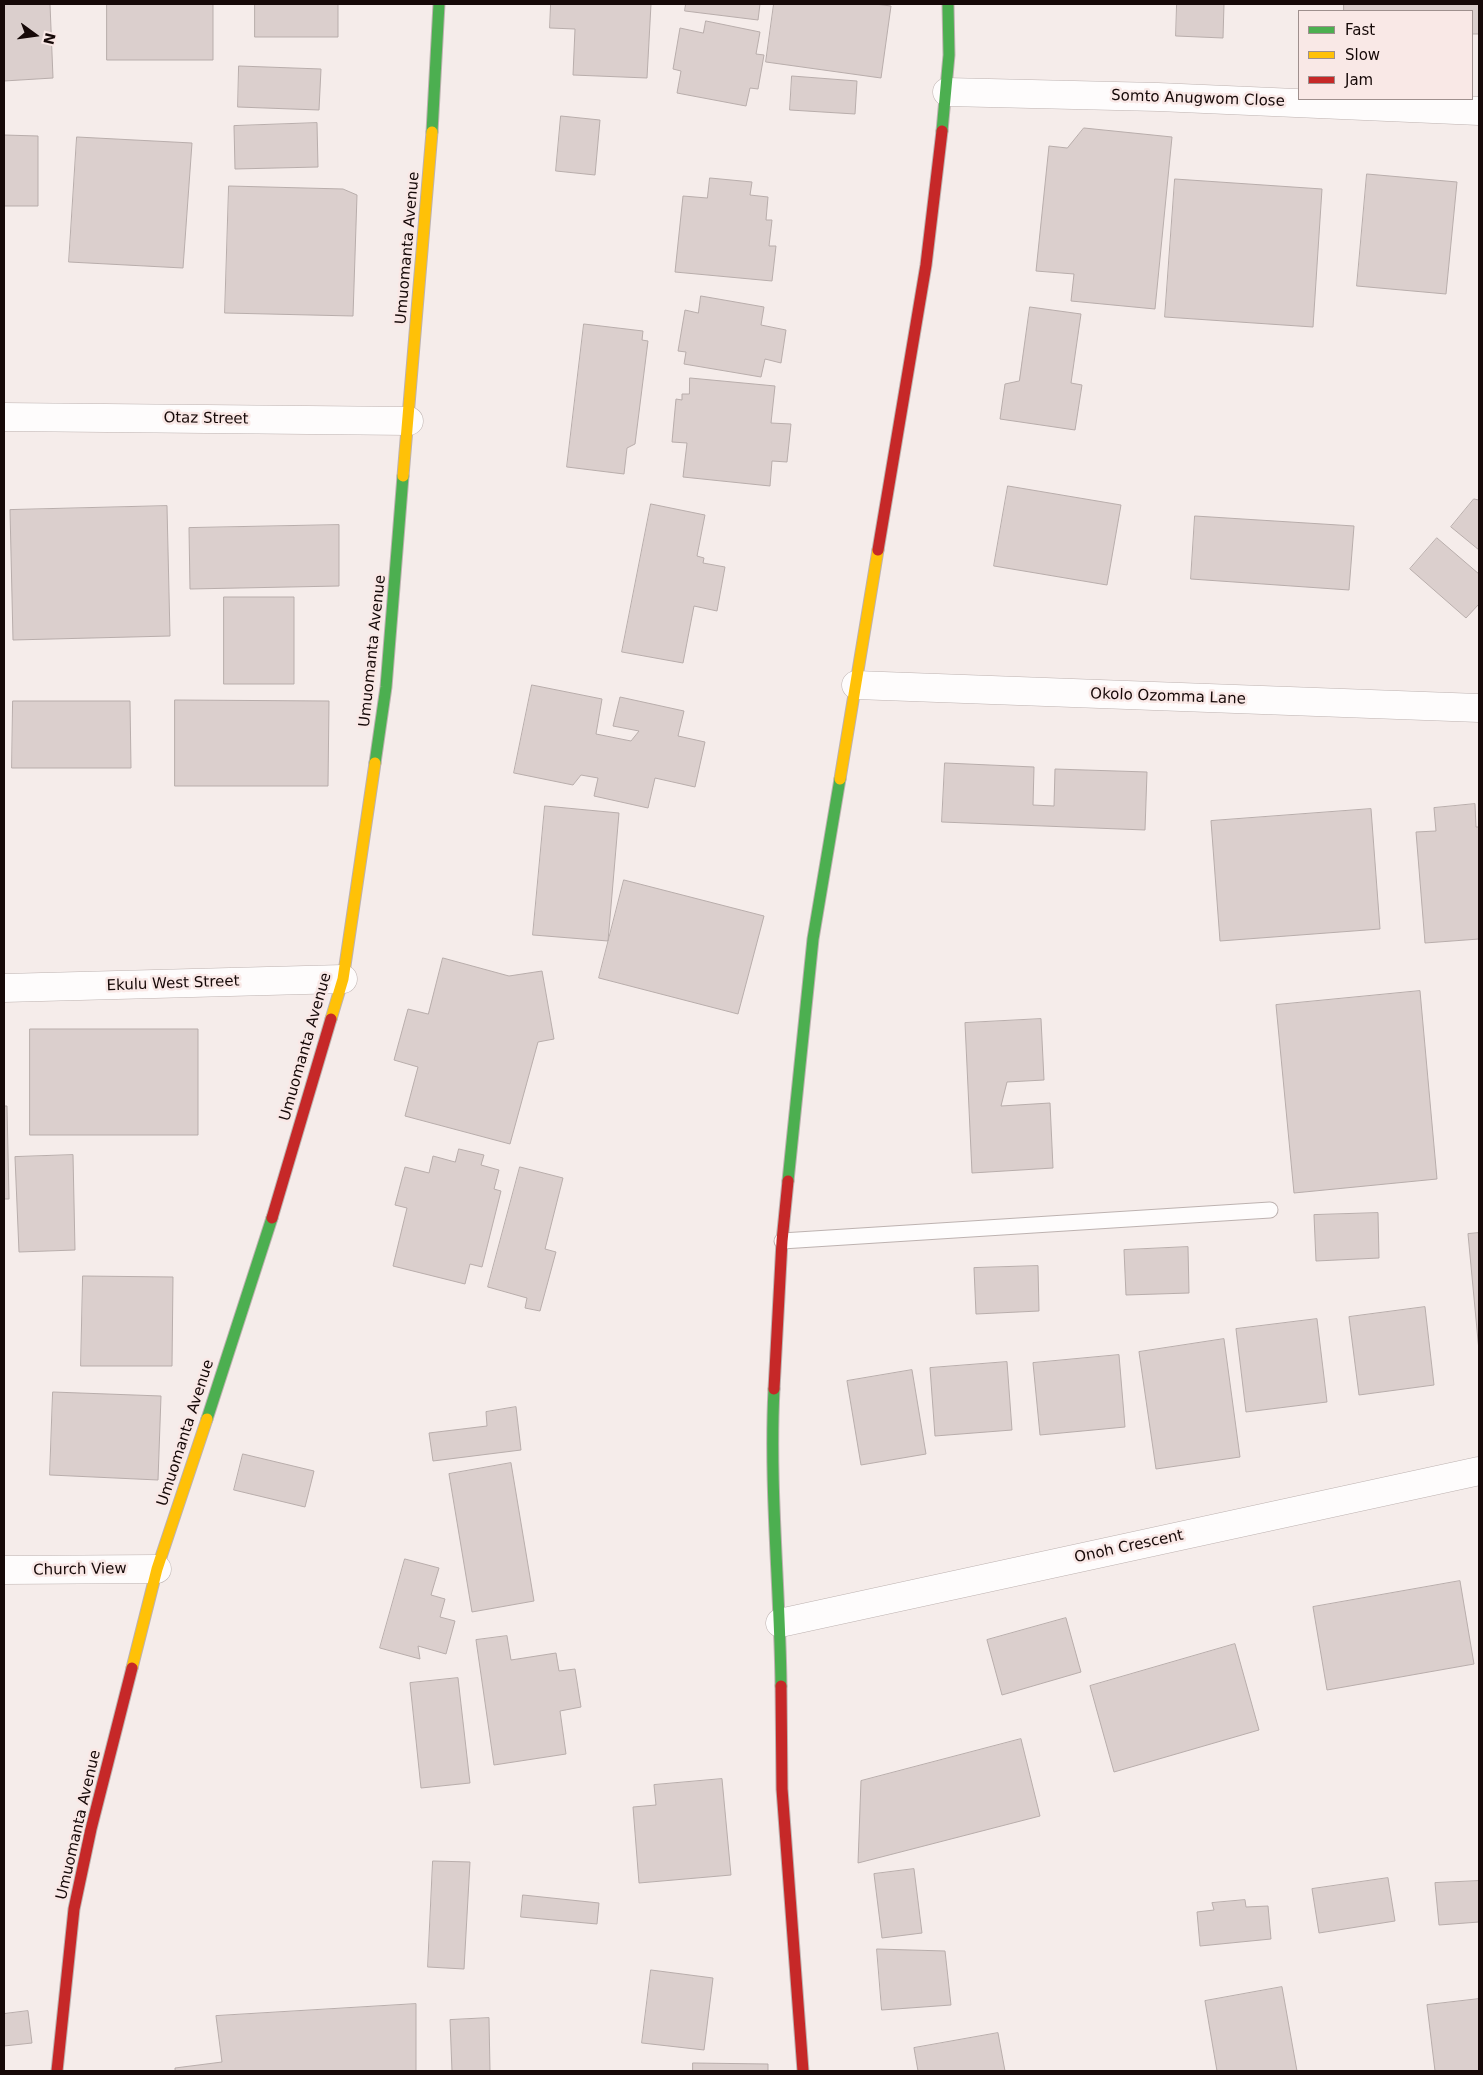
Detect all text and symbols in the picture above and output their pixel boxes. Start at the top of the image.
north arrow [10,10,60,60]
legend [1298,10,1473,100]
text: Fast [1345,21,1375,39]
text: N [40,31,59,46]
text: Slow [1345,46,1380,64]
text: Jam [1345,71,1373,89]
street label: Somto Anugwom Close [1111,87,1285,111]
street label: Umuomanta Avenue [392,171,424,325]
street label: Otaz Street [163,409,249,429]
street label: Umuomanta Avenue [356,574,390,728]
street label: Okolo Ozomma Lane [1090,685,1246,709]
street label: Umuomanta Avenue [276,971,336,1123]
street label: Ekulu West Street [106,973,240,995]
street label: Umuomanta Avenue [154,1357,218,1509]
street label: Onoh Crescent [1073,1527,1185,1567]
street label: Church View [33,1560,127,1580]
street label: Umuomanta Avenue [53,1748,105,1902]

